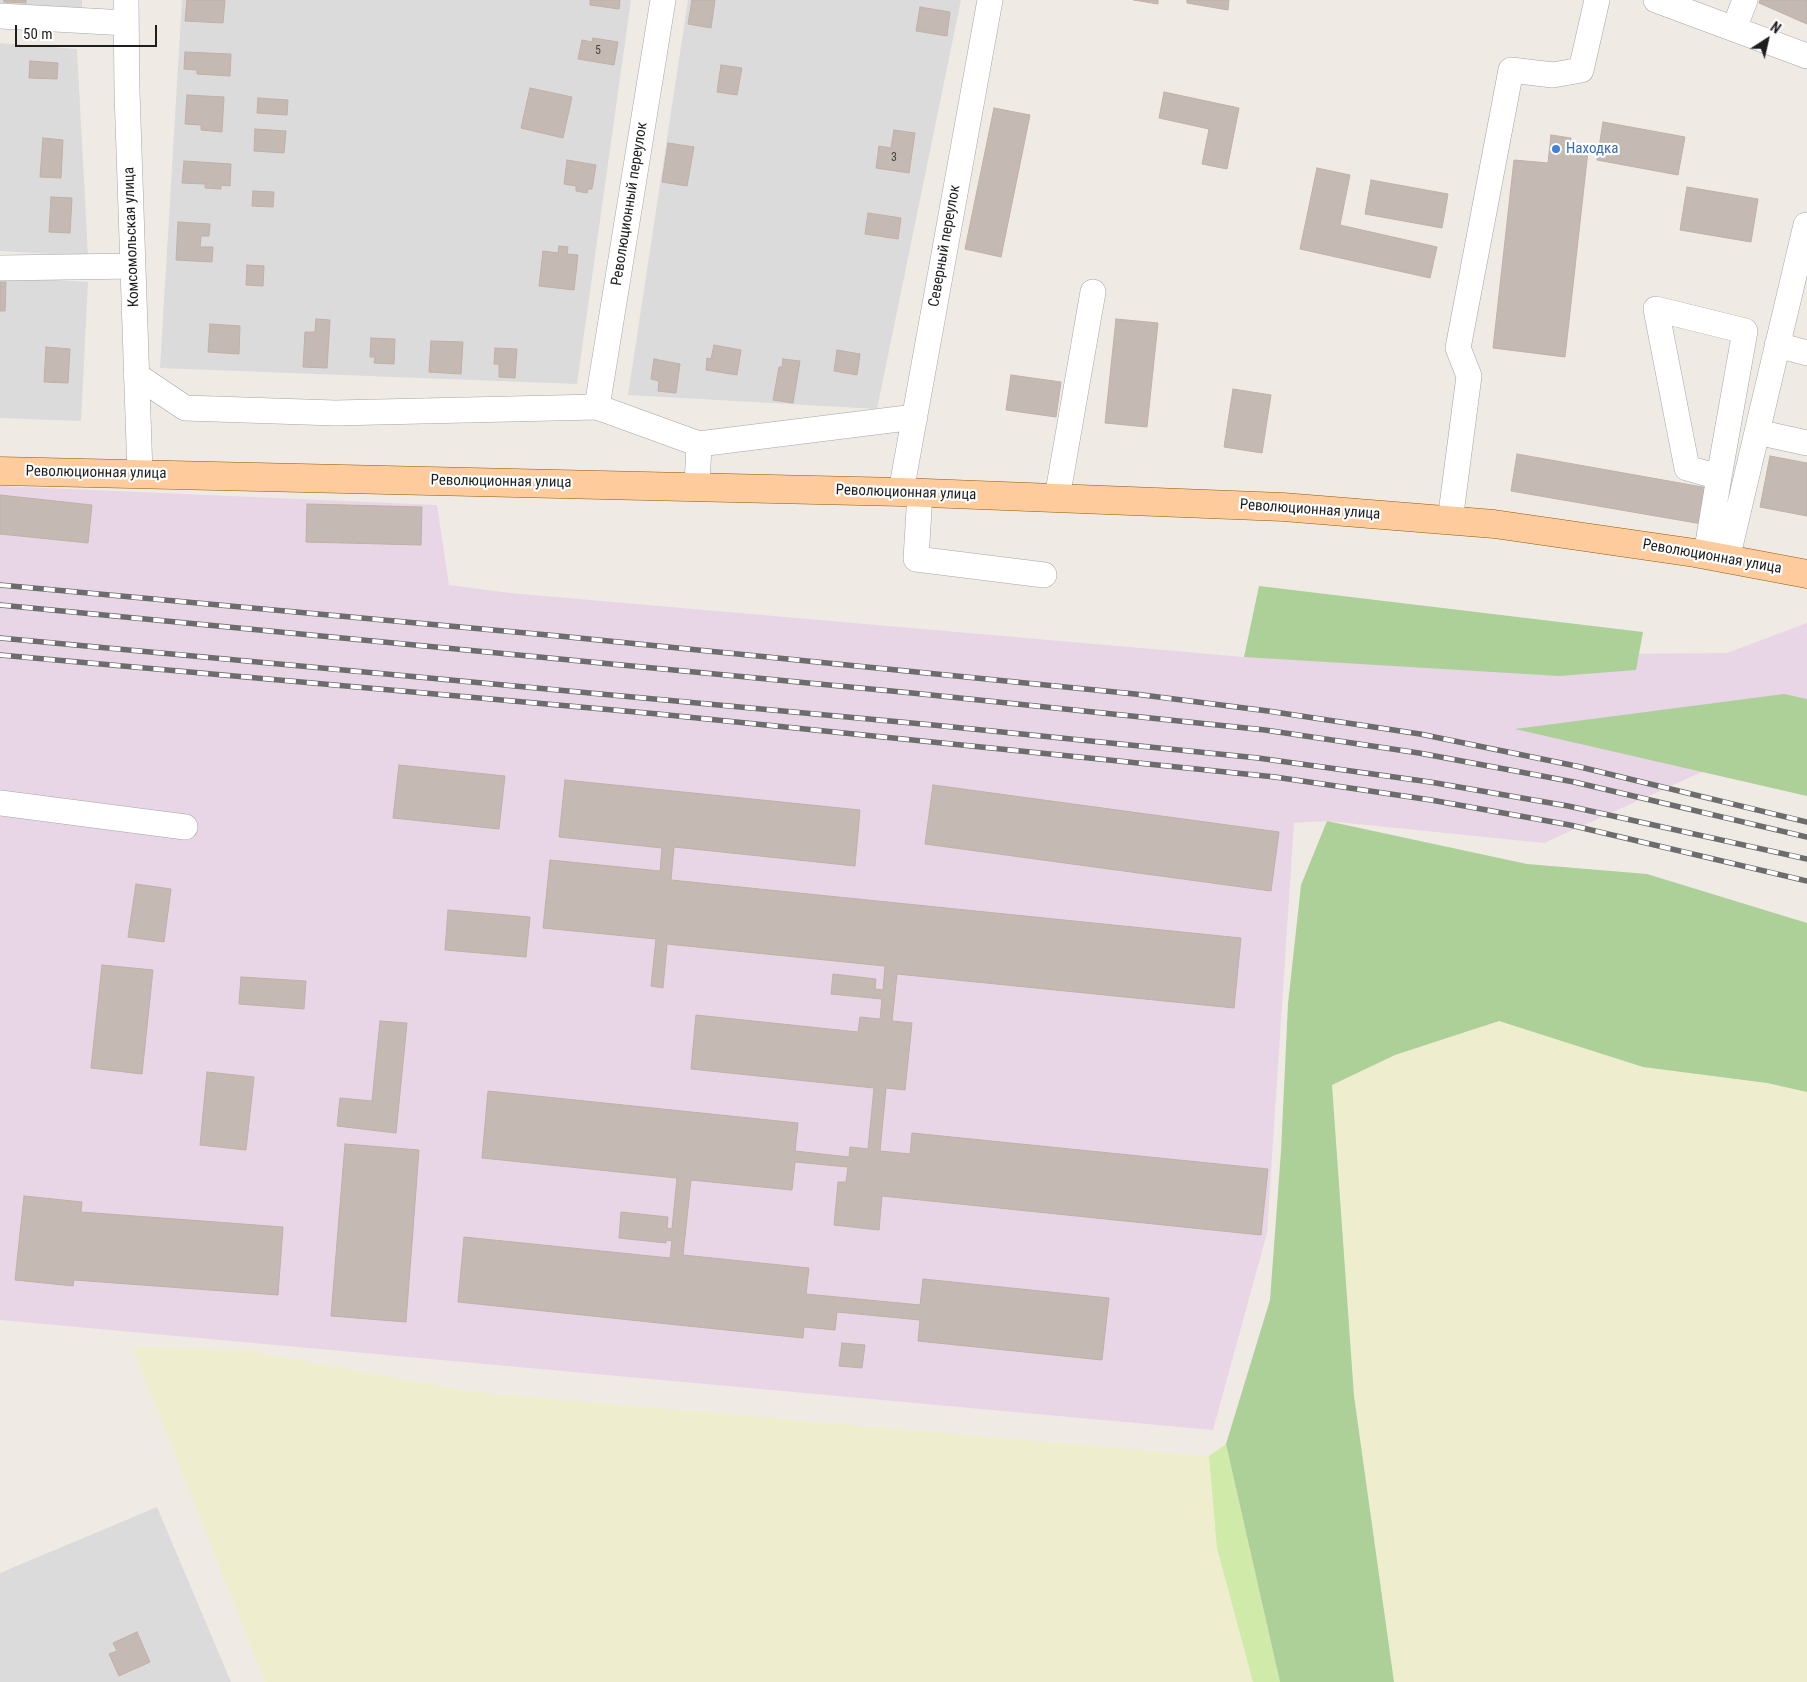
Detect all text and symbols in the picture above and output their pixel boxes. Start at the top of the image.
scale bar [18,15,160,47]
north arrow [1742,15,1792,65]
text: N [1767,19,1784,37]
text: 50 m [23,25,53,43]
house number: 5 [595,44,601,58]
street label: Революционный переулок [608,121,652,287]
place label: Находка [1566,140,1618,158]
marker: Находка [1550,143,1562,155]
house number: 3 [891,151,897,165]
street label: Комсомольская улица [121,167,143,307]
street label: Северный переулок [925,183,965,309]
street label: Революционная улица [25,463,167,483]
street label: Революционная улица [430,472,572,492]
street label: Революционная улица [835,482,977,504]
street label: Революционная улица [1239,496,1381,524]
street label: Революционная улица [1641,536,1783,578]

